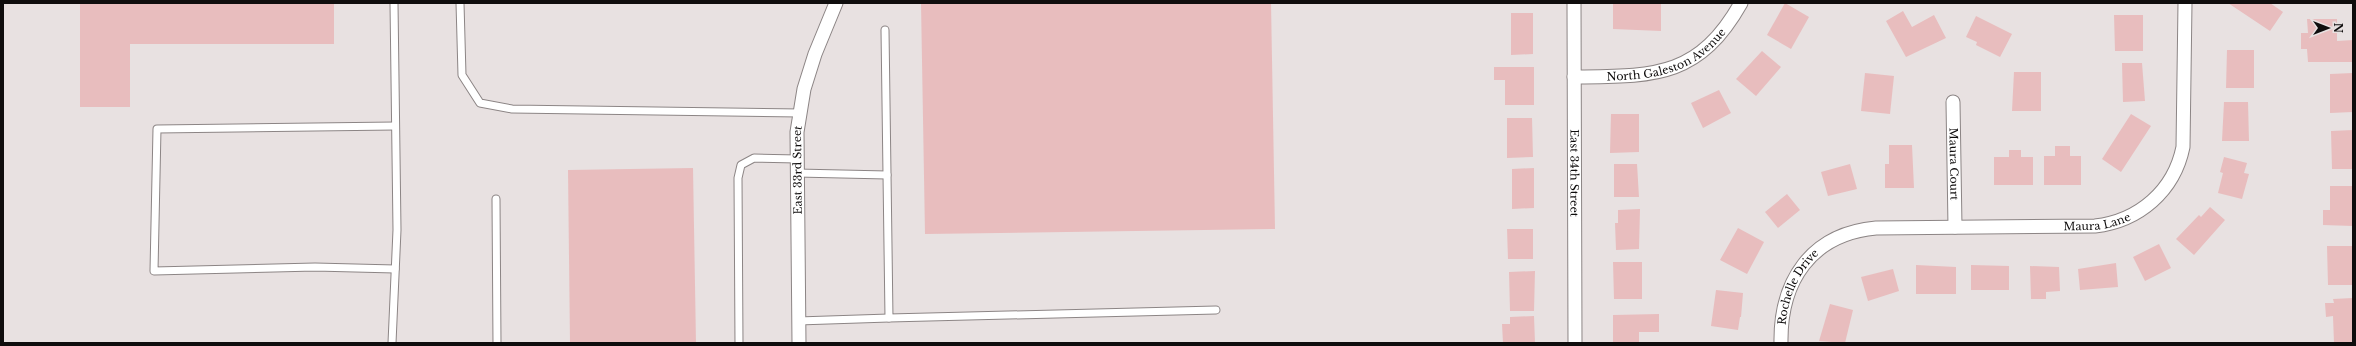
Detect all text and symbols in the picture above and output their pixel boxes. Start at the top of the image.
north arrow [2308,8,2348,48]
text: N [2331,23,2345,34]
street label: North Galeston Avenue [1607,25,1729,84]
street label: East 33rd Street [790,124,805,215]
street label: Maura Court [1946,128,1962,201]
street label: East 34th Street [1567,129,1582,218]
street label: Maura Lane [2063,210,2133,233]
street label: Rochelle Drive [1775,246,1821,326]

